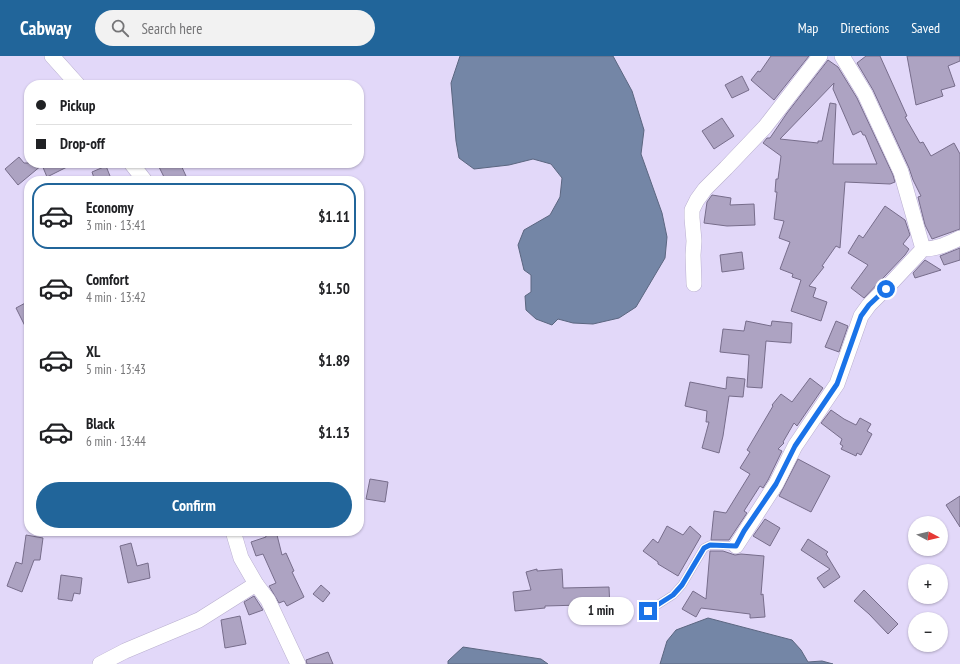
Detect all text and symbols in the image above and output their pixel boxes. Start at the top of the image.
search box [95,10,375,46]
text: Cabway [20,16,71,40]
icon: search [109,17,131,39]
text: Search here [141,19,202,38]
text: Map [798,19,818,37]
text: Directions [840,19,889,37]
text: Saved [911,19,940,37]
text: Pickup [60,96,95,115]
text: Drop-off [60,134,105,153]
icon: car [38,198,74,234]
text: Economy [86,198,134,217]
text: $1.11 [318,207,350,226]
text: 3 min · 13:41 [86,217,146,234]
icon: car [38,270,74,306]
text: Comfort [86,270,129,289]
text: $1.50 [318,279,350,298]
route start [877,280,895,298]
text: 4 min · 13:42 [86,289,146,306]
icon: car [38,342,74,378]
text: XL [86,342,100,361]
text: $1.89 [318,351,350,370]
text: 5 min · 13:43 [86,361,146,378]
icon: car [38,414,74,450]
text: Black [86,414,115,433]
text: $1.13 [318,423,350,442]
text: 6 min · 13:44 [86,433,146,450]
button: Confirm [36,482,352,528]
north arrow [908,516,948,556]
map controls [908,516,948,652]
button: + [908,564,948,604]
callout: 1 min [568,597,634,625]
text: 1 min [588,602,614,619]
route end [639,602,657,620]
button: − [908,612,948,652]

